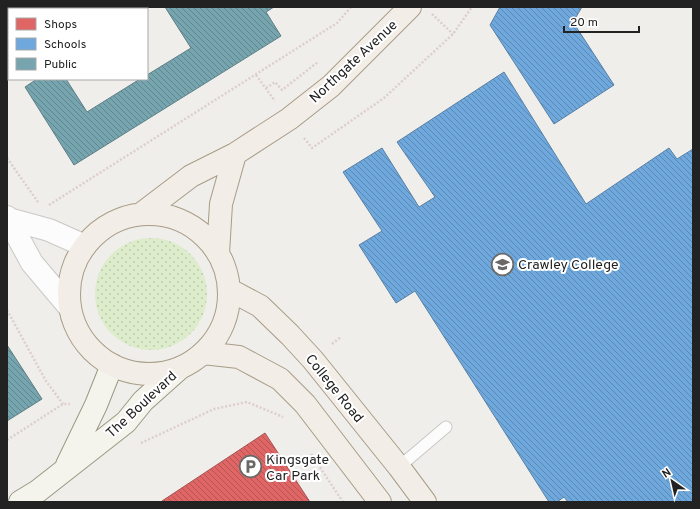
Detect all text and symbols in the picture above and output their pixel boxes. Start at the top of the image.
legend [8,8,148,80]
scale bar [564,8,639,34]
text: 20 m [570,15,598,31]
text: Shops [44,17,77,33]
street label: Northgate Avenue [307,17,401,107]
text: Schools [44,37,86,53]
text: Public [44,57,77,73]
school or university icon: Crawley College [490,251,516,277]
place label: Crawley College [518,257,618,274]
street label: College Road [301,351,367,427]
street label: The Boulevard [103,368,181,442]
place label: Kingsgate Car Park [266,452,329,485]
parking icon: Kingsgate Car Park [237,454,263,480]
north arrow [652,461,692,501]
text: N [660,466,674,482]

